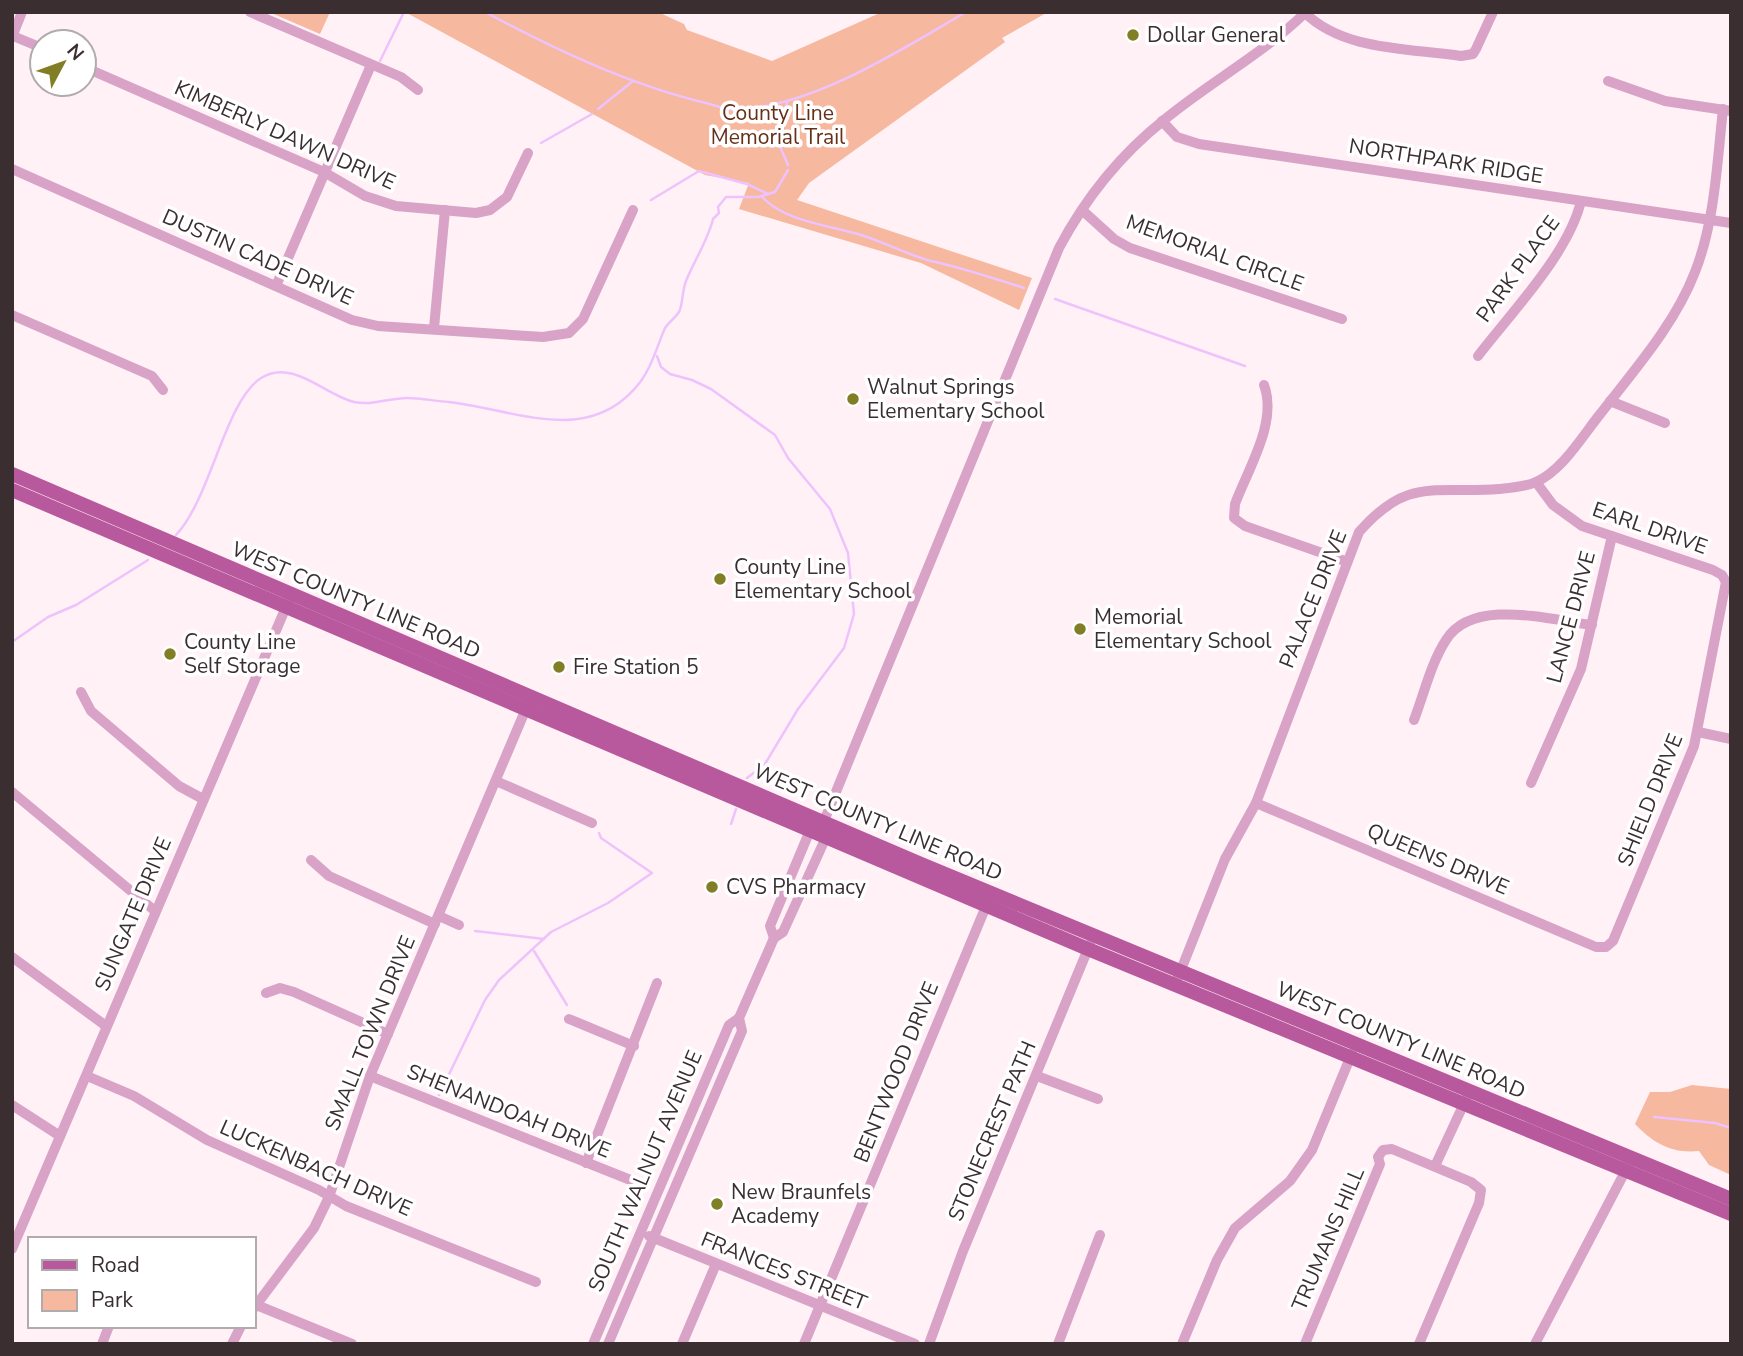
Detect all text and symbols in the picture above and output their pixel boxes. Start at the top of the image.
place label: Dollar General [1147,21,1286,49]
marker: Dollar General [1125,27,1141,43]
north arrow [28,28,98,98]
text: N [61,39,90,66]
street label: KIMBERLY DAWN DRIVE [170,74,400,196]
park label: County Line Memorial Trail [711,99,846,151]
street label: NORTHPARK RIDGE [1347,132,1545,190]
street label: DUSTIN CADE DRIVE [158,202,358,312]
street label: MEMORIAL CIRCLE [1122,208,1308,298]
street label: PARK PLACE [1470,210,1566,328]
place label: Walnut Springs Elementary School [867,373,1045,425]
marker: Walnut Springs Elementary School [845,391,861,407]
street label: EARL DRIVE [1589,495,1711,561]
street label: PALACE DRIVE [1273,526,1353,672]
street label: WEST COUNTY LINE ROAD [227,535,485,665]
street label: LANCE DRIVE [1540,548,1602,686]
place label: County Line Elementary School [734,553,912,605]
marker: County Line Elementary School [712,571,728,587]
place label: Memorial Elementary School [1094,603,1272,655]
marker: Memorial Elementary School [1072,621,1088,637]
place label: County Line Self Storage [184,628,300,680]
marker: County Line Self Storage [162,646,178,662]
place label: Fire Station 5 [573,653,699,681]
marker: Fire Station 5 [551,659,567,675]
street label: SHIELD DRIVE [1611,730,1689,870]
street label: WEST COUNTY LINE ROAD [749,757,1007,887]
street label: QUEENS DRIVE [1363,817,1513,901]
street label: SUNGATE DRIVE [88,833,178,995]
place label: CVS Pharmacy [726,873,866,901]
marker: CVS Pharmacy [704,879,720,895]
street label: SMALL TOWN DRIVE [318,931,422,1135]
street label: WEST COUNTY LINE ROAD [1272,975,1530,1105]
street label: BENTWOOD DRIVE [847,977,945,1167]
street label: STONECREST PATH [941,1037,1043,1225]
street label: SOUTH WALNUT AVENUE [581,1046,709,1296]
street label: SHENANDOAH DRIVE [403,1057,615,1165]
street label: LUCKENBACH DRIVE [216,1113,416,1223]
street label: TRUMANS HILL [1285,1162,1371,1315]
place label: New Braunfels Academy [731,1178,871,1230]
marker: New Braunfels Academy [709,1196,725,1212]
street label: FRANCES STREET [697,1225,872,1317]
legend [28,1237,256,1328]
text: Road [91,1251,140,1279]
text: Park [91,1286,133,1314]

